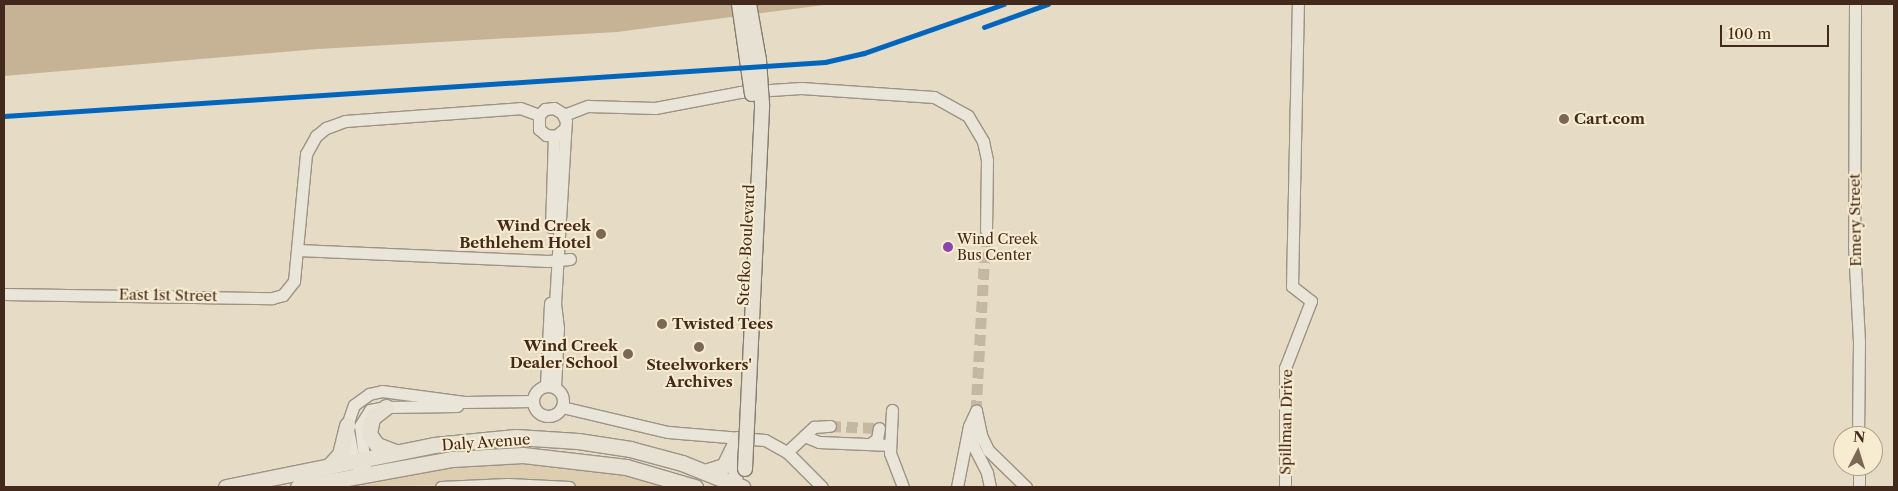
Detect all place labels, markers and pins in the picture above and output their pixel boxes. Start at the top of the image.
place label: Cart.com [1574,110,1645,128]
marker: Cart.com [1558,113,1570,125]
place label: Wind Creek Bethlehem Hotel [459,216,591,251]
marker: Wind Creek Bethlehem Hotel [595,228,607,240]
place label: Wind Creek Bus Center [957,231,1038,264]
marker: Wind Creek Bus Center [943,242,953,252]
place label: Twisted Tees [672,315,773,333]
marker: Twisted Tees [656,318,668,330]
place label: Wind Creek Dealer School [509,336,618,371]
marker: Steelworkers' Archives [693,341,705,353]
marker: Wind Creek Dealer School [622,348,634,360]
place label: Steelworkers' Archives [646,355,752,390]

